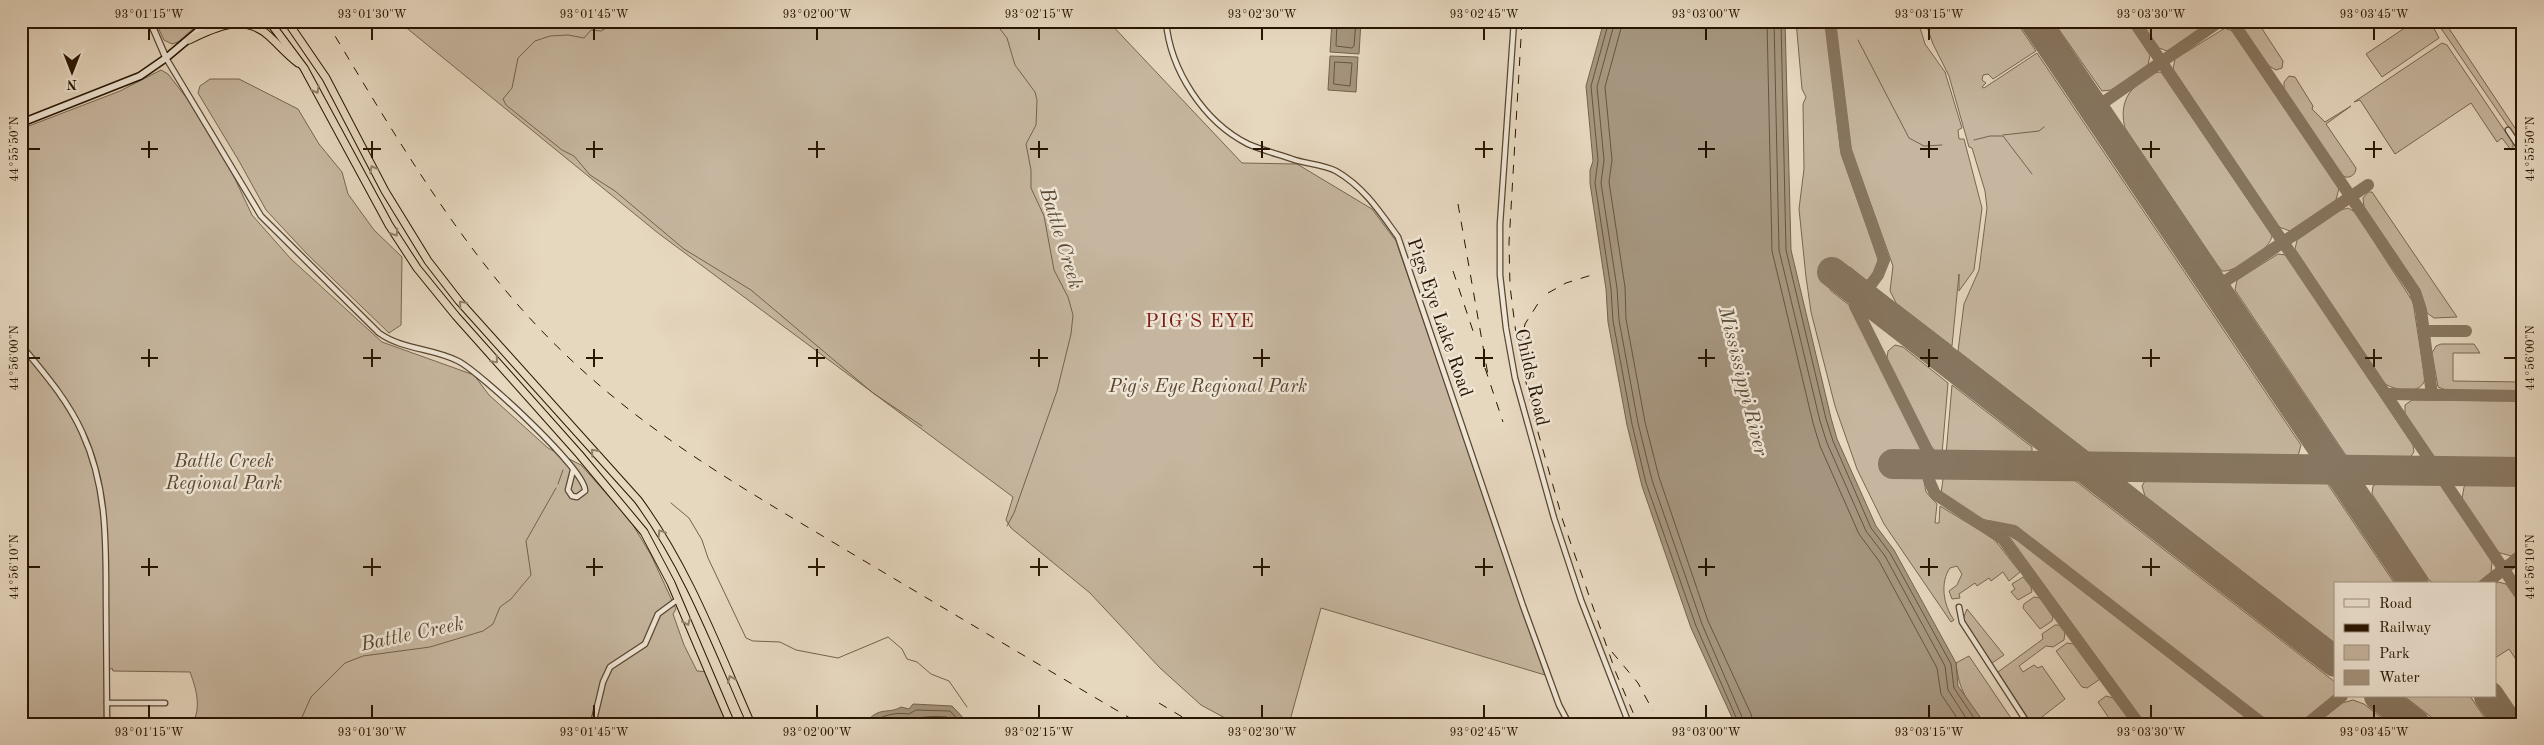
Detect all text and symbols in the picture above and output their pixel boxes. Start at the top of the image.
text: 93°01'15"W [114,8,184,21]
text: 93°01'45"W [559,8,629,21]
text: 93°02'15"W [1004,8,1074,21]
text: 93°02'45"W [1449,8,1519,21]
text: 93°03'15"W [1894,8,1964,21]
text: 93°03'45"W [2339,8,2409,21]
text: 93°01'30"W [337,9,407,21]
text: 93°02'00"W [782,9,852,21]
text: 93°02'30"W [1227,9,1297,21]
text: 93°03'00"W [1671,9,1741,21]
text: 93°03'30"W [2116,9,2186,21]
north arrow [48,48,98,98]
text: N [66,77,77,91]
one-way arrow [310,85,320,94]
text: 44°55'50"N [8,116,21,182]
text: 44°55'50"N [2524,116,2537,182]
one-way arrow [369,165,379,174]
water label: Battle Creek [1035,184,1085,292]
one-way arrow [388,227,398,236]
street label: Pigs Eye Lake Road [1403,236,1475,400]
one-way arrow [459,301,468,310]
water label: Mississippi River [1714,304,1770,458]
district label: PIG'S EYE [1145,312,1255,332]
text: 44°56'00"N [8,325,21,391]
text: 44°56'00"N [2524,325,2537,391]
street label: Childs Road [1510,327,1551,428]
one-way arrow [489,354,498,363]
park label: Pig's Eye Regional Park [1108,378,1307,397]
one-way arrow [591,448,600,457]
park label: Battle Creek Regional Park [165,453,282,494]
one-way arrow [658,529,667,539]
text: 44°56'10"N [8,534,21,600]
text: 44°56'10"N [2524,534,2537,600]
legend [2334,582,2496,698]
text: Road [2379,597,2413,612]
water label: Battle Creek [358,614,466,656]
one-way arrow [680,617,691,626]
text: Railway [2379,621,2432,636]
text: Park [2379,647,2410,662]
text: Water [2379,671,2420,686]
one-way arrow [727,675,738,684]
text: 93°01'15"W [114,726,184,739]
text: 93°01'45"W [559,726,629,739]
text: 93°02'15"W [1004,726,1074,739]
text: 93°02'45"W [1449,726,1519,739]
text: 93°03'15"W [1894,726,1964,739]
text: 93°03'45"W [2339,726,2409,739]
text: 93°01'30"W [337,727,407,739]
text: 93°02'00"W [782,727,852,739]
text: 93°02'30"W [1227,727,1297,739]
text: 93°03'00"W [1671,727,1741,739]
text: 93°03'30"W [2116,727,2186,739]

